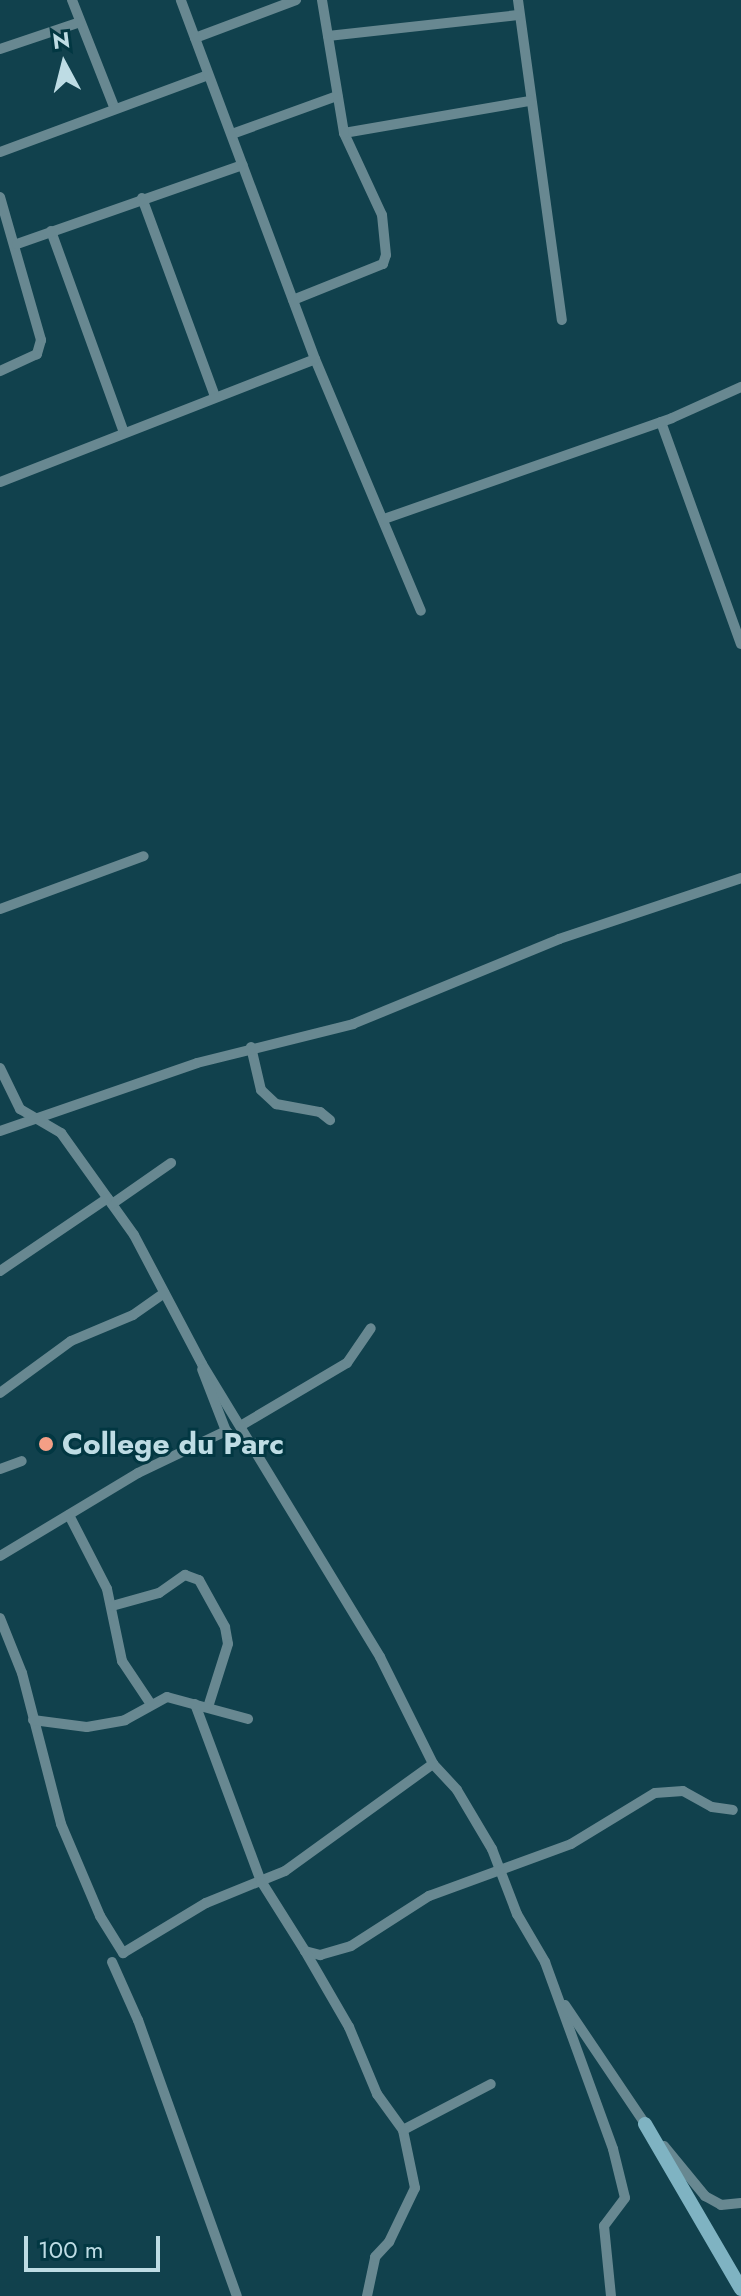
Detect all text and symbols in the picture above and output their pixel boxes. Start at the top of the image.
text: N [50,23,72,57]
north arrow [24,24,104,104]
place label: College du Parc [62,1426,284,1462]
marker: College du Parc [37,1435,55,1453]
scale bar [28,2220,164,2270]
text: 100 m [38,2232,104,2267]

